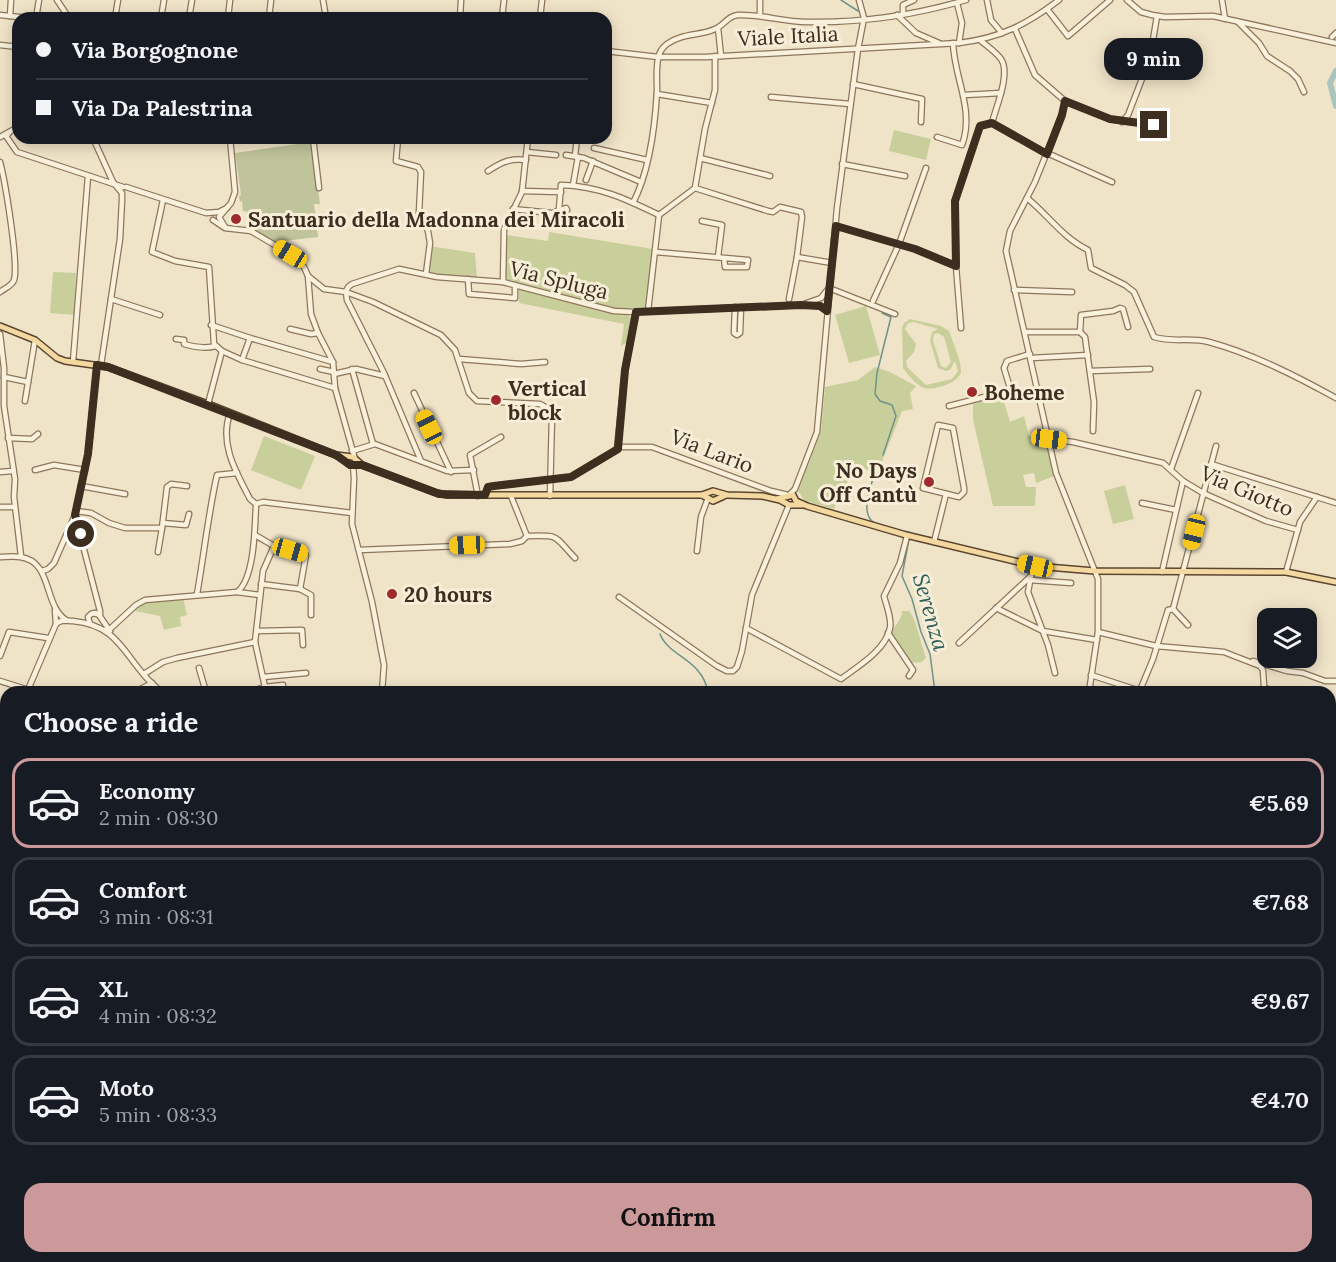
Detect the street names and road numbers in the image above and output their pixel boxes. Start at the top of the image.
street label: Viale Italia [736,20,839,52]
street label: Via Spluga [506,254,611,305]
street label: Via Lario [666,423,757,479]
street label: Via Giotto [1195,459,1298,523]

